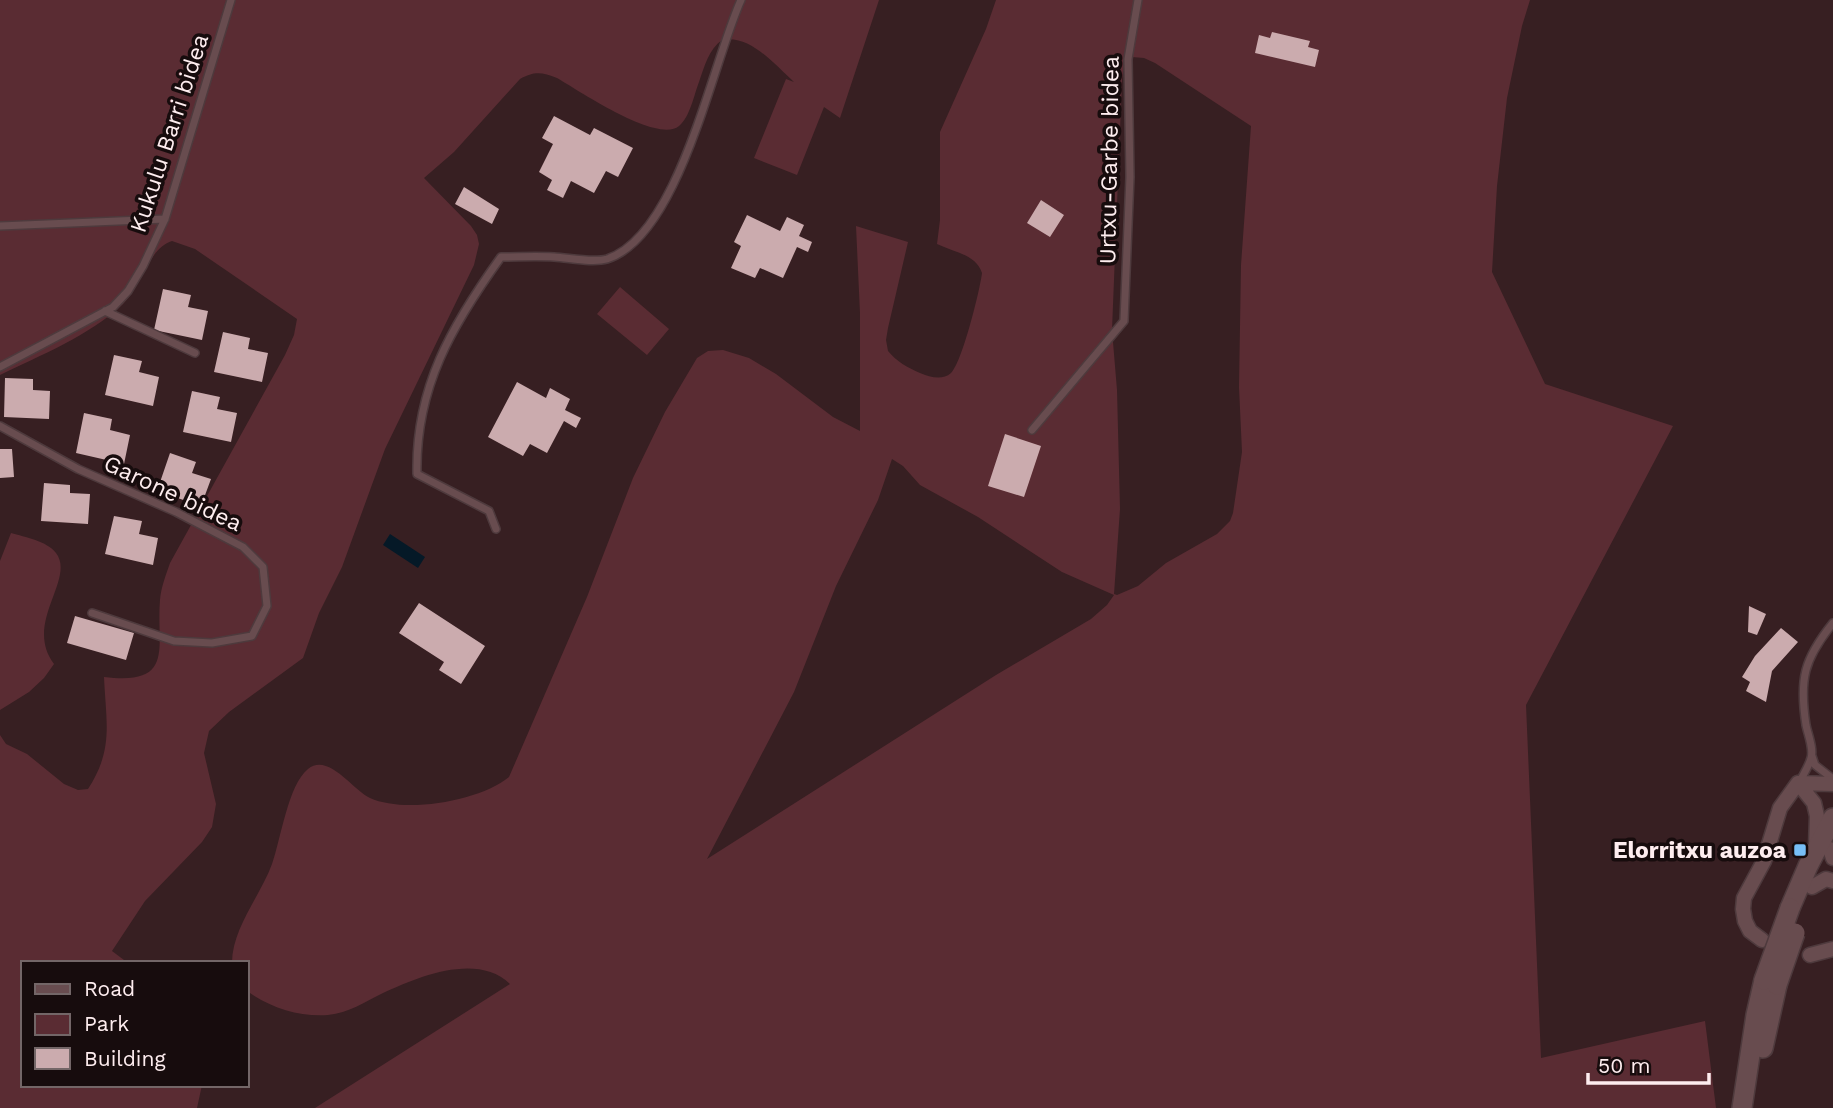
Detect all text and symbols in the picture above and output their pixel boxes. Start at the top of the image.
street label: Kukulu Barri bidea [125,31,214,236]
street label: Urtxu-Garbe bidea [1094,56,1125,264]
street label: Garone bidea [100,450,246,537]
place label: Elorritxu auzoa [1613,837,1787,864]
marker: Elorritxu auzoa [1792,842,1808,858]
legend [21,961,248,1087]
text: Road [84,976,135,1001]
text: Park [84,1011,129,1036]
scale bar [1588,1042,1709,1086]
text: Building [84,1046,166,1071]
text: 50 m [1598,1053,1650,1078]

